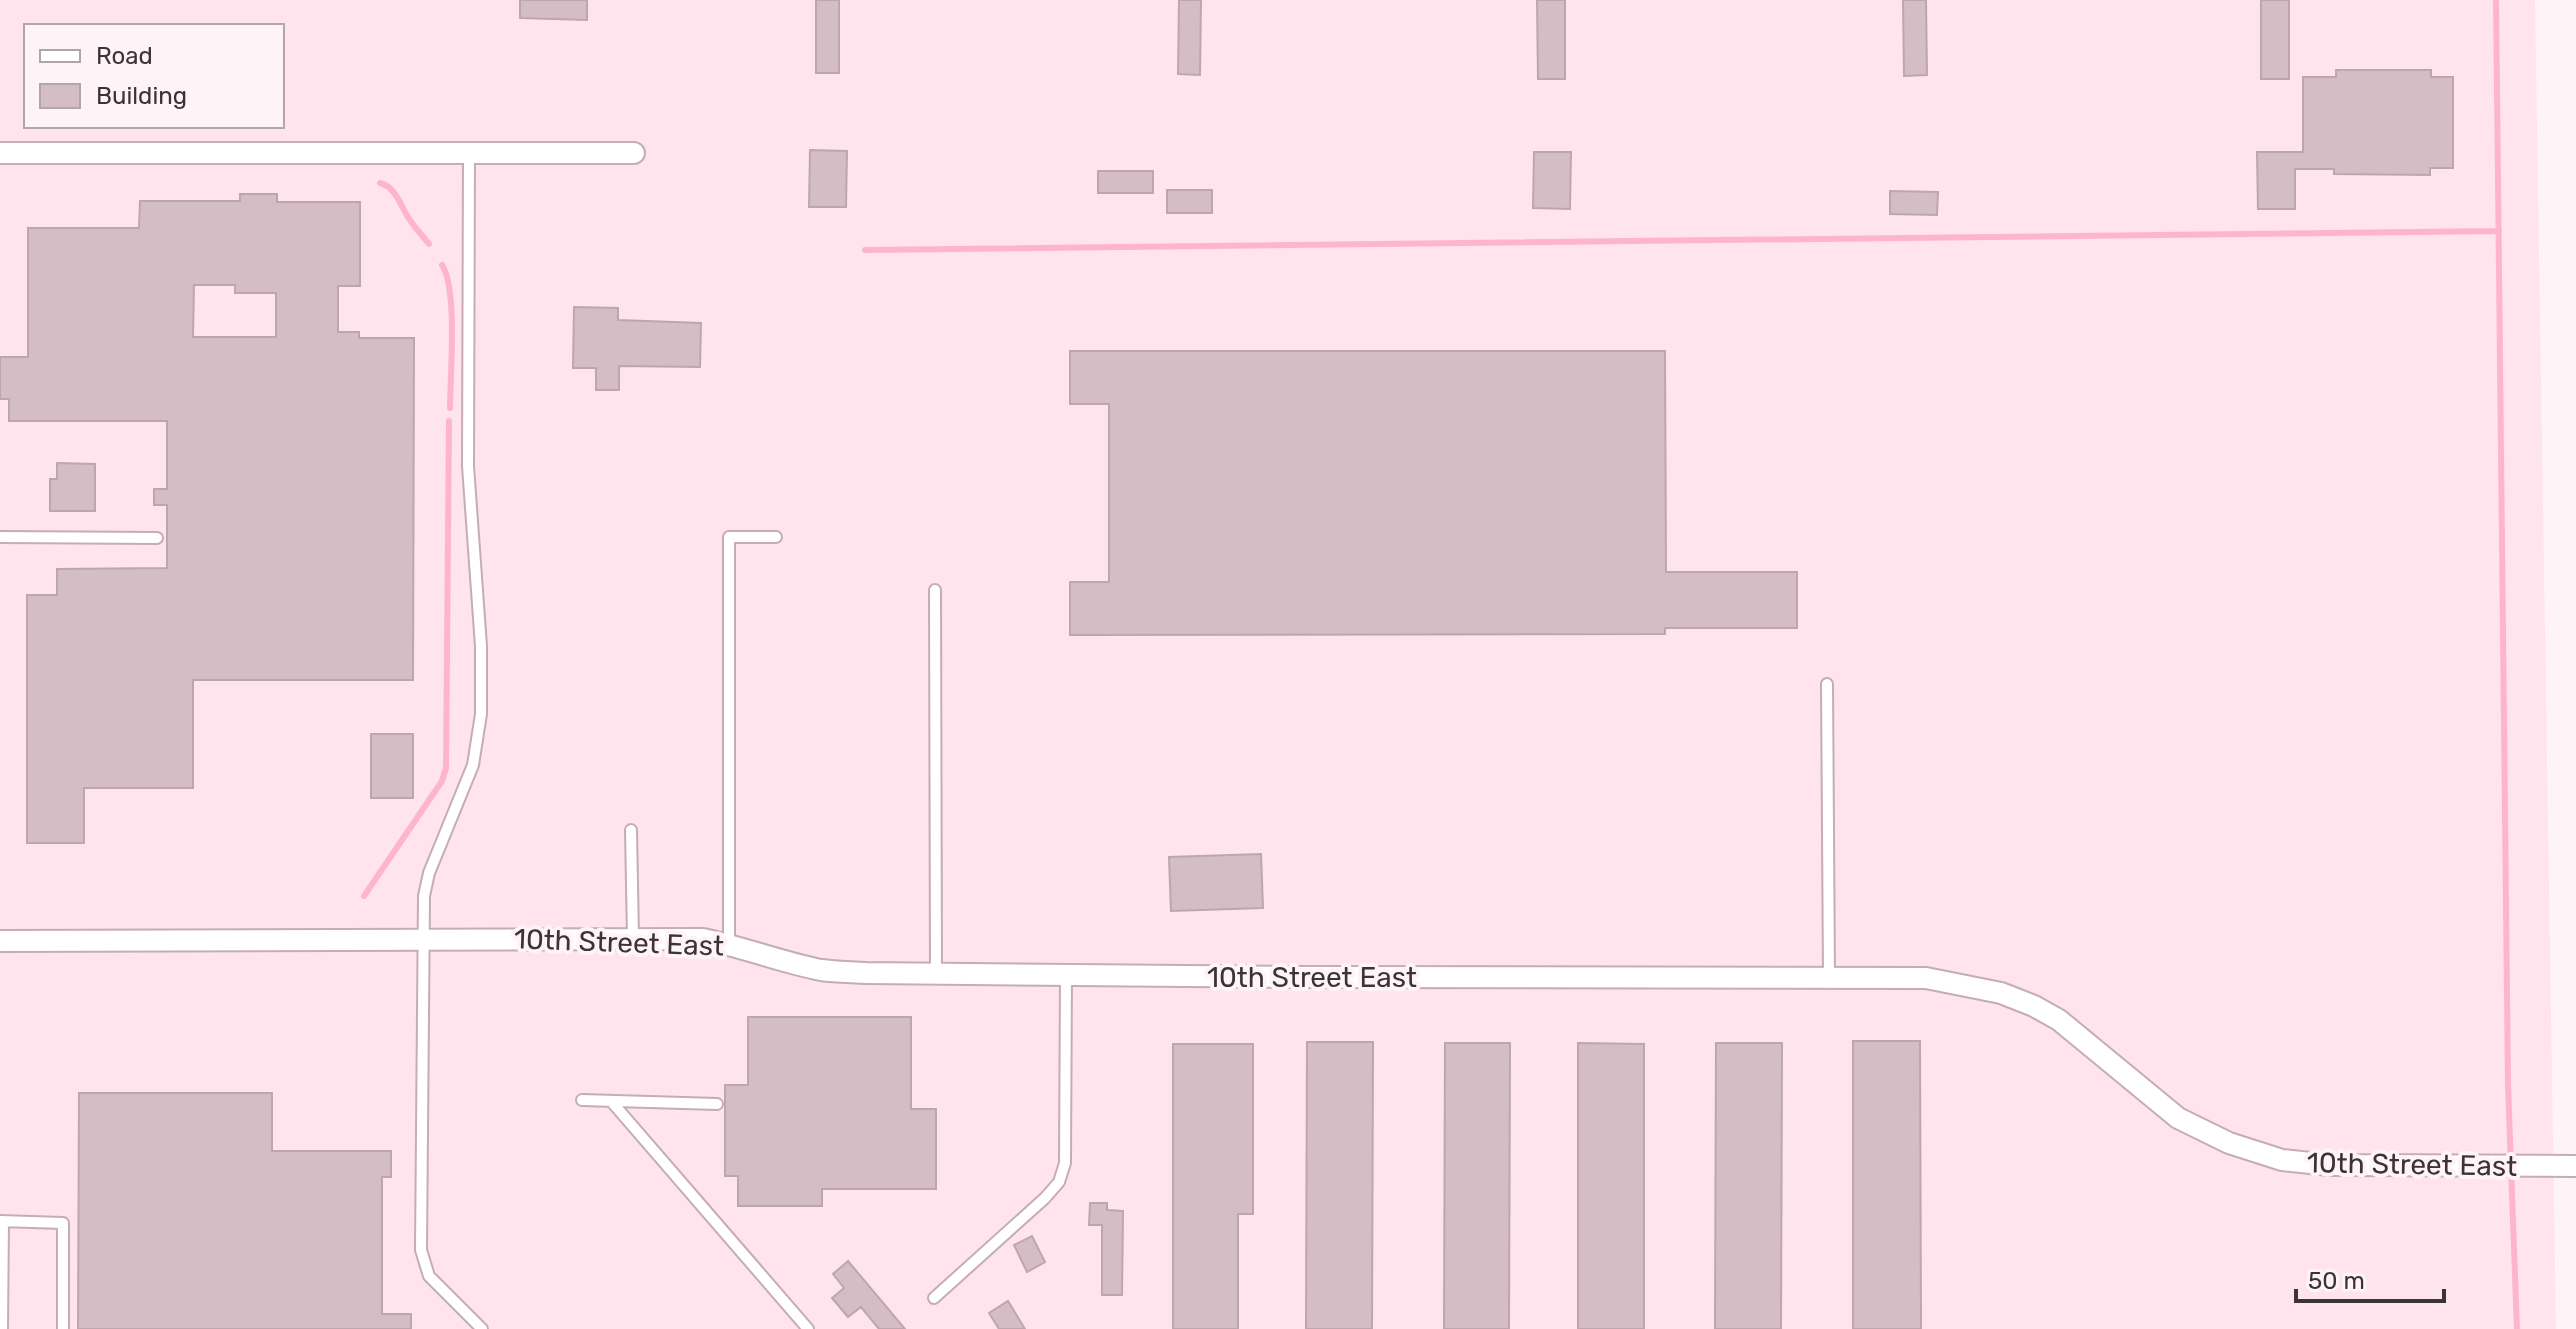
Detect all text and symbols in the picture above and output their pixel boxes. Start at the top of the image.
legend [24,24,284,128]
text: Road [96,42,153,70]
text: Building [96,82,187,110]
street label: 10th Street East [513,922,725,963]
street label: 10th Street East [1207,961,1417,994]
street label: 10th Street East [2307,1146,2517,1183]
scale bar [2296,1253,2444,1303]
text: 50 m [2308,1267,2365,1295]

